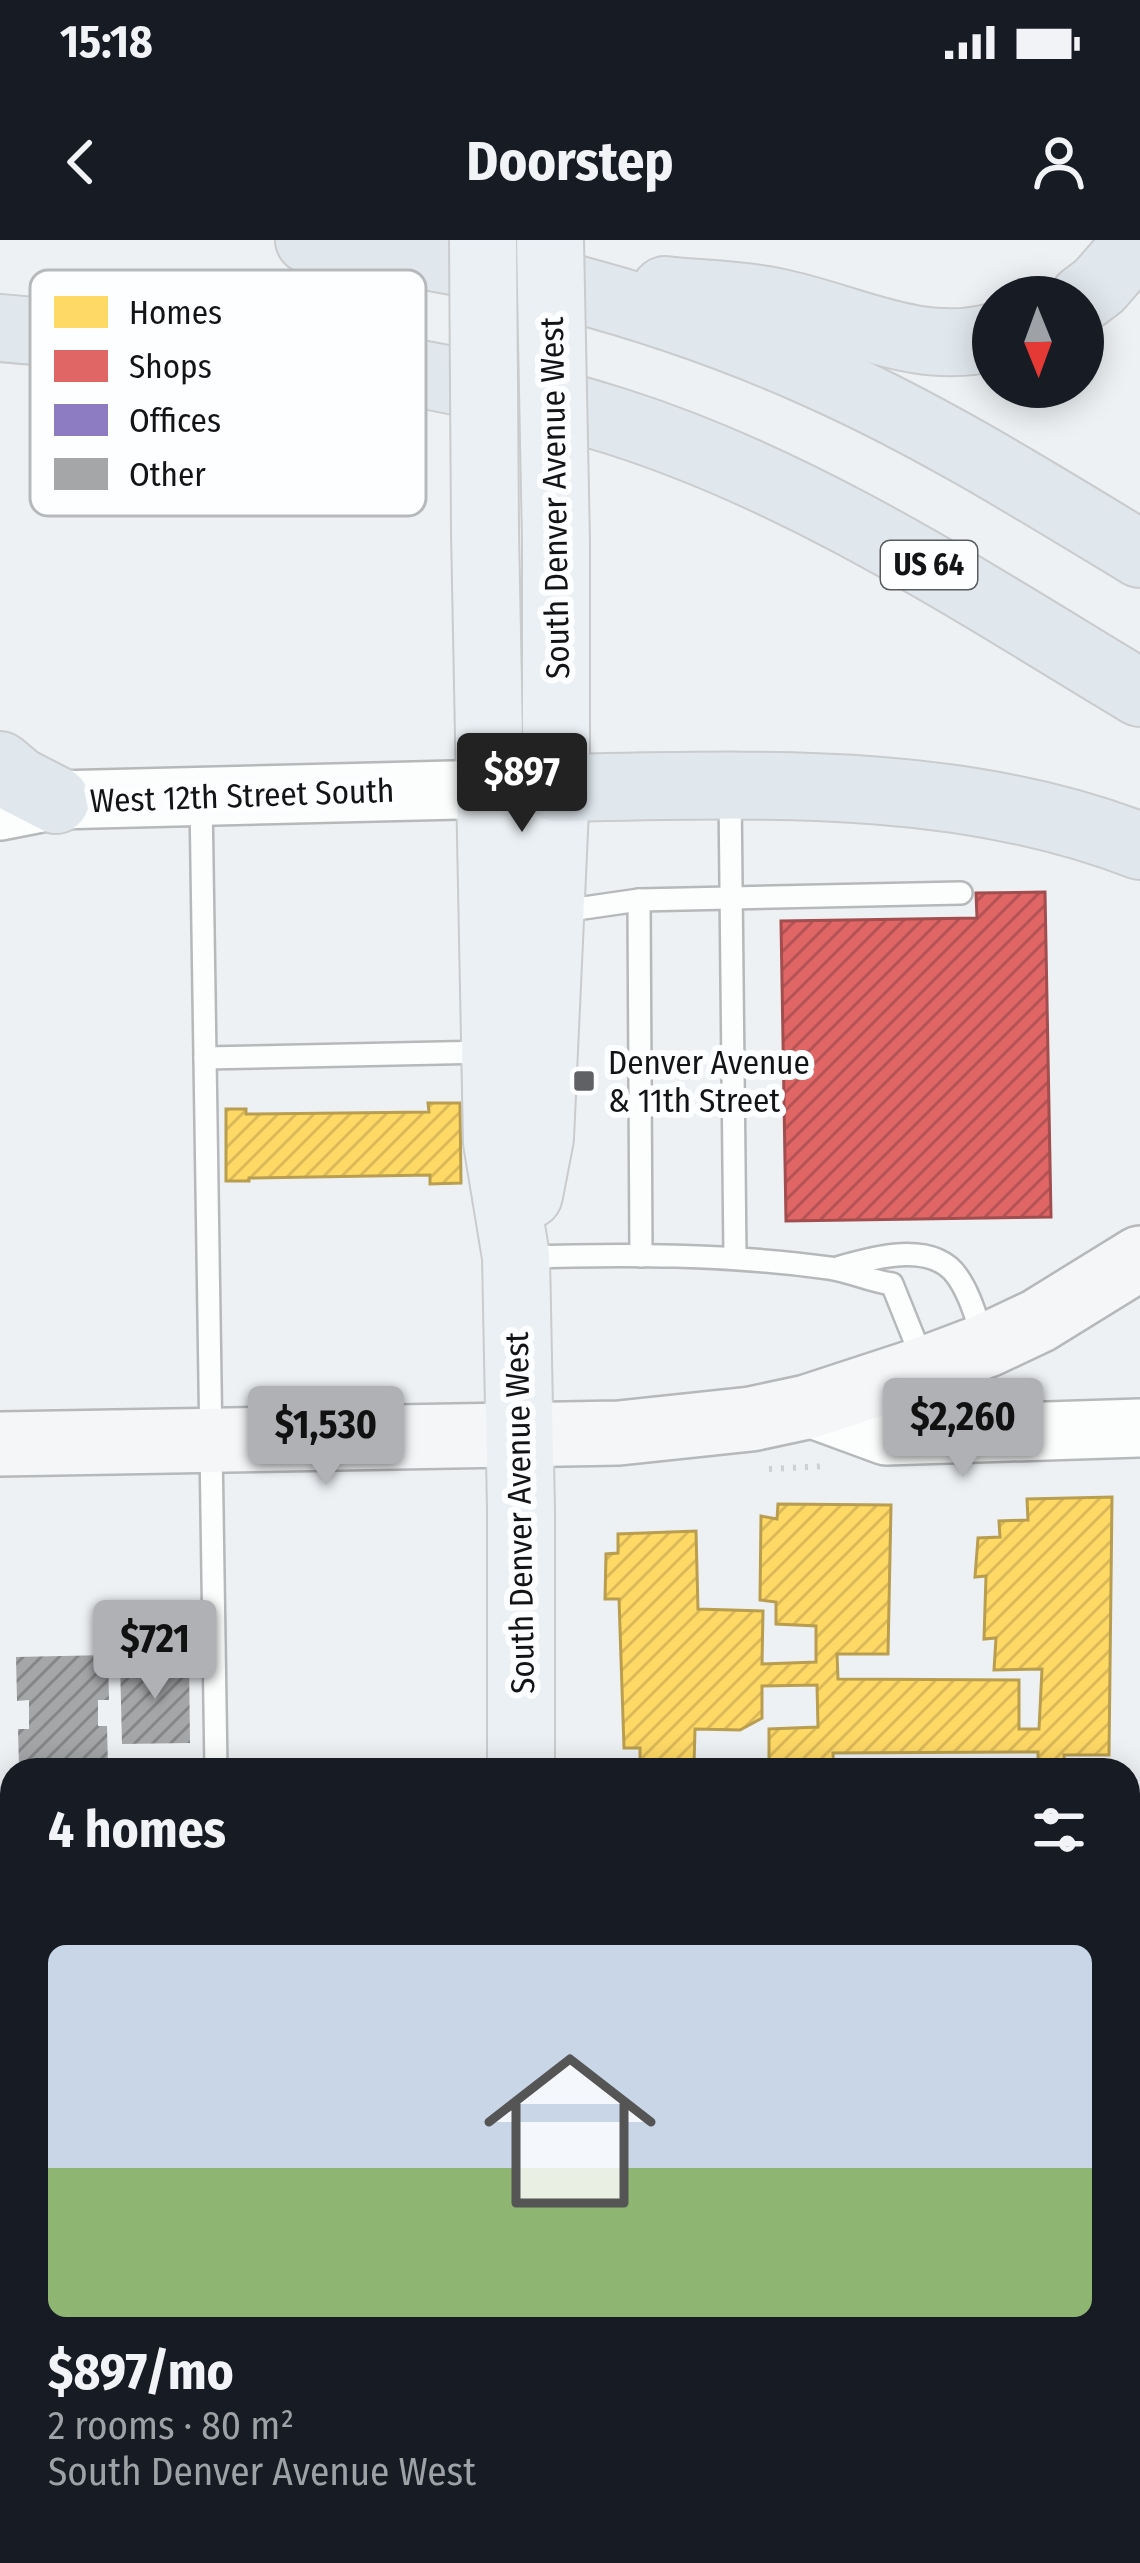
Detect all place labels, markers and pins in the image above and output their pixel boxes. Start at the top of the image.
pin: $897 [451,733,593,835]
place label: Denver Avenue & 11th Street [608,1043,810,1121]
marker: Denver Avenue & 11th Street [571,1068,597,1094]
pin: $2,260 [865,1378,1061,1480]
pin: $1,530 [228,1386,424,1488]
pin: $721 [84,1600,226,1702]

